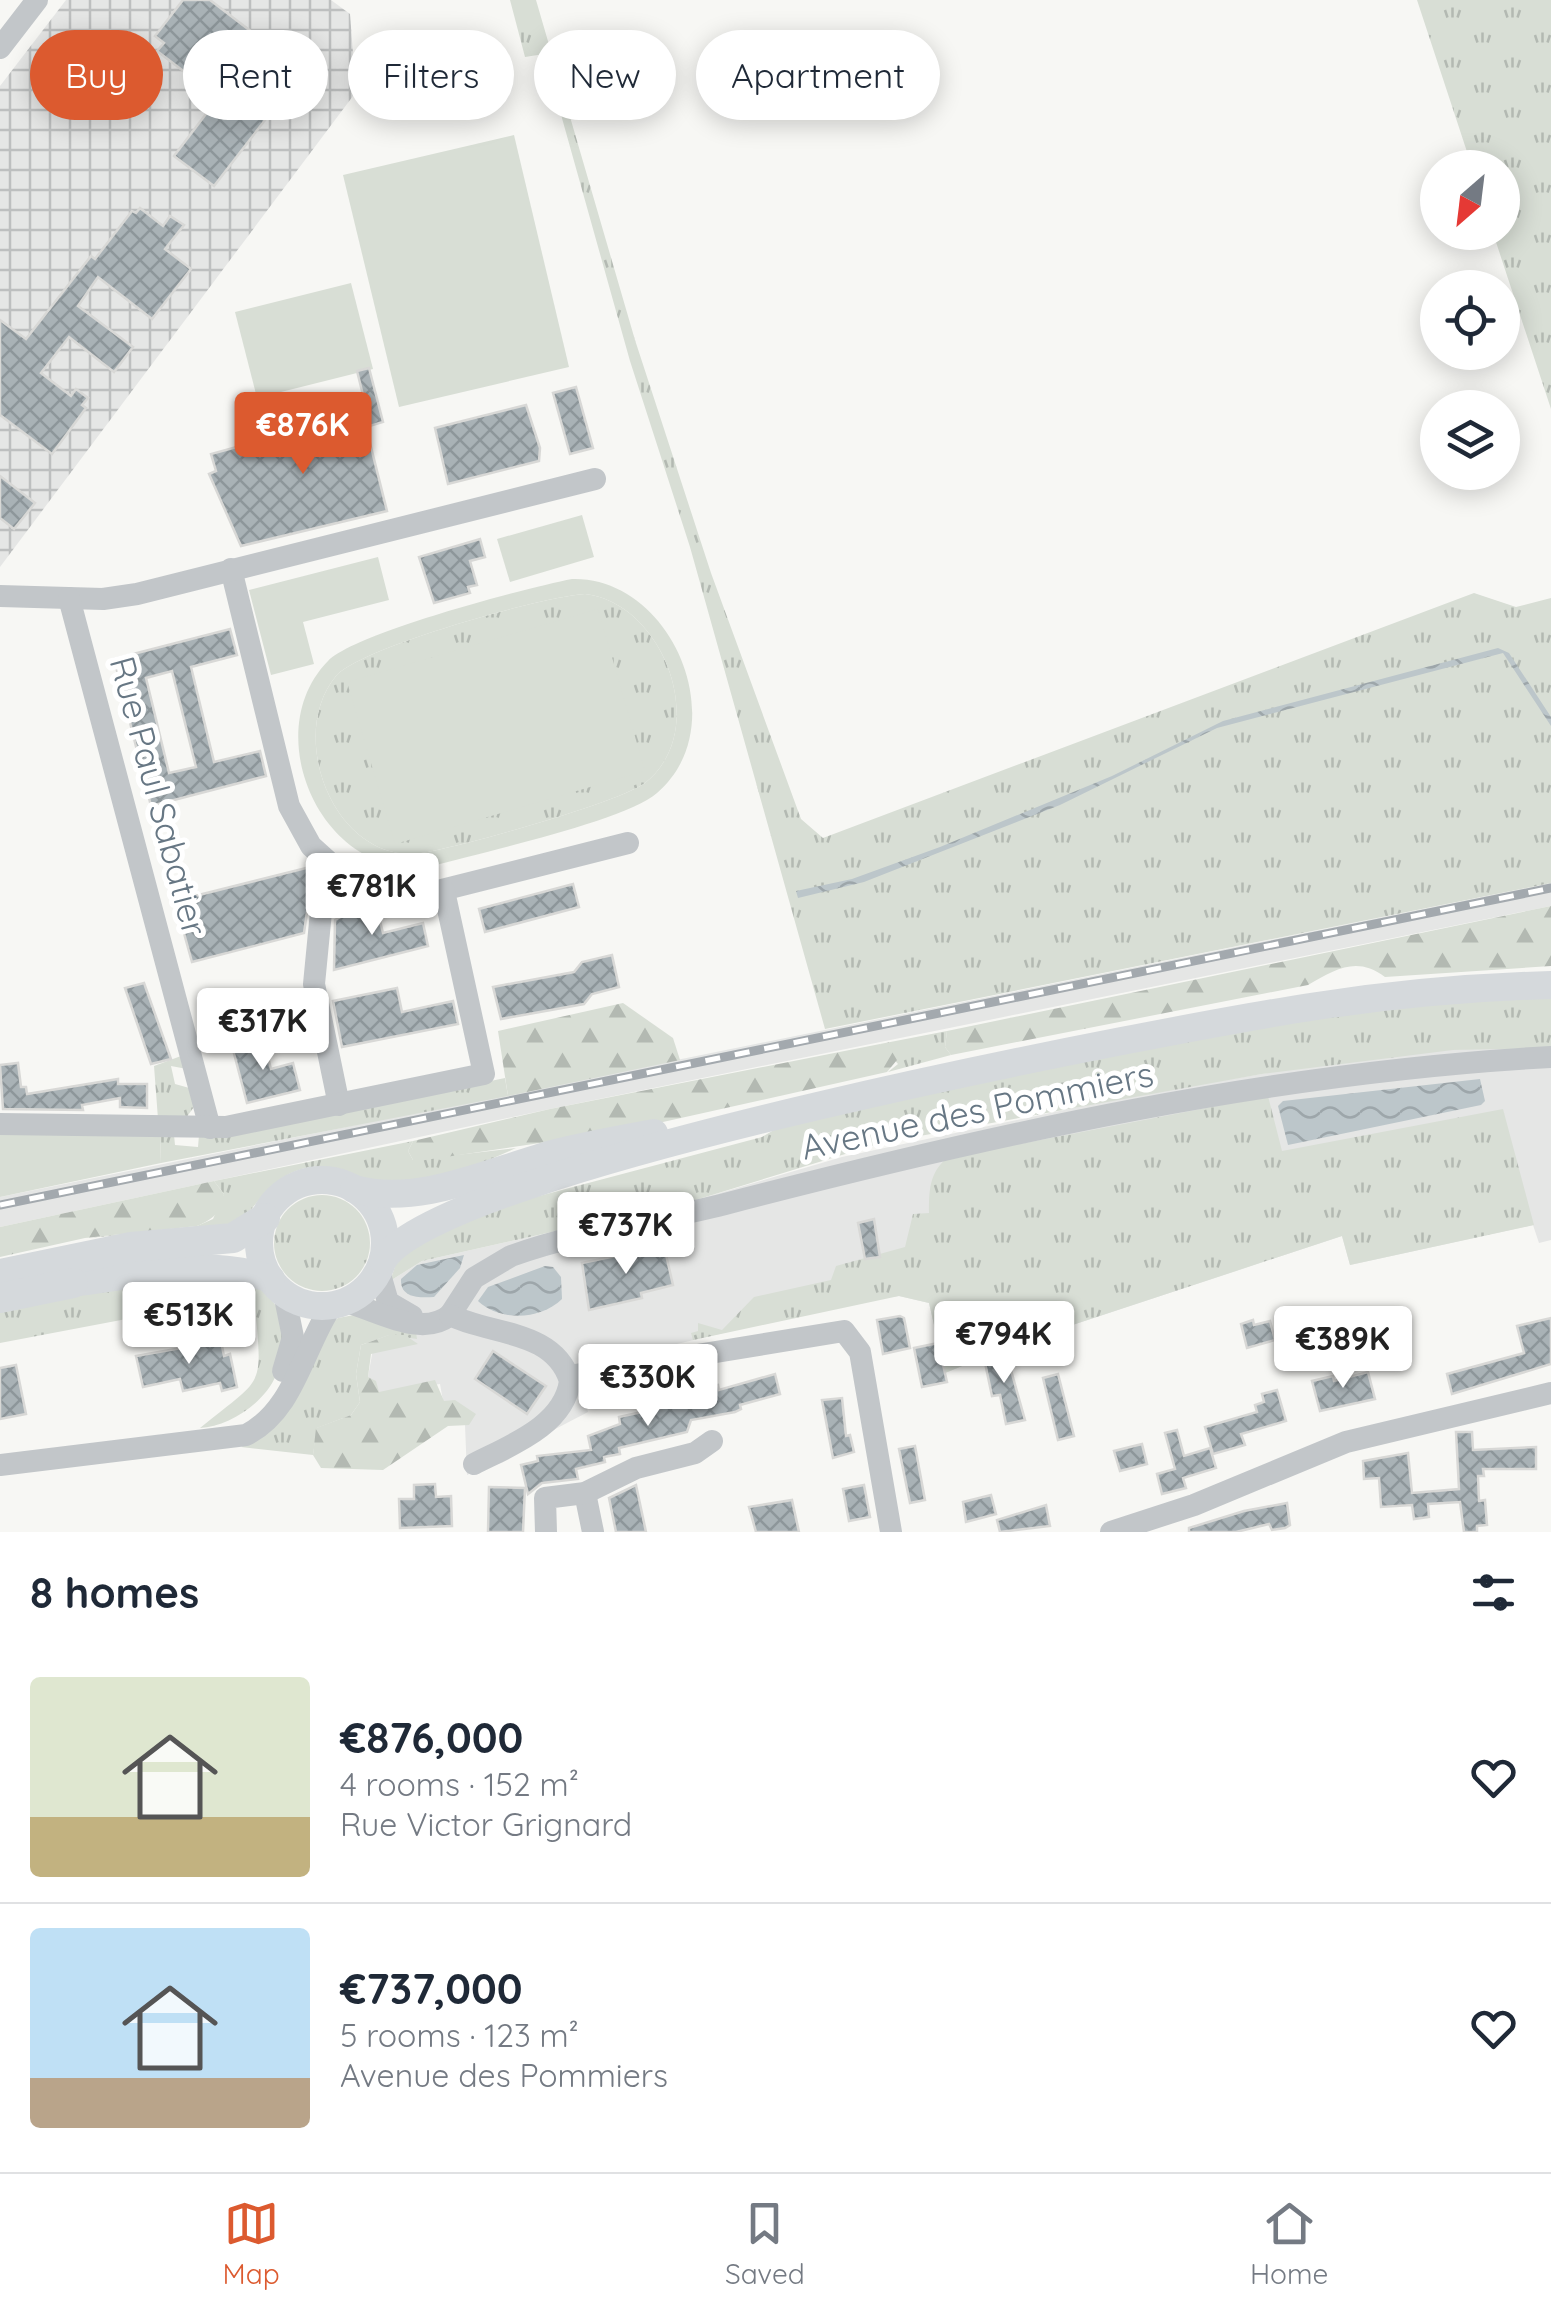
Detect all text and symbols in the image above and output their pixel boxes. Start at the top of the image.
chip: Buy [30,30,163,120]
chip: Rent [183,30,328,120]
chip: Filters [348,30,514,120]
chip: New [534,30,676,120]
chip: Apartment [696,30,940,120]
north arrow [1420,150,1520,250]
map controls [1420,150,1520,490]
button: locate [1420,270,1520,370]
button: layers [1420,390,1520,490]
pin: €876K [233,392,373,477]
text: €876K [257,404,349,444]
street label: Rue Paul Sabatier [101,652,217,940]
pin: €781K [302,853,442,938]
text: €781K [328,865,416,905]
pin: €317K [193,988,333,1073]
text: €317K [219,1000,307,1040]
street label: Avenue des Pommiers [797,1051,1157,1169]
pin: €737K [556,1192,696,1277]
text: €737K [579,1204,673,1244]
pin: €513K [119,1282,259,1367]
text: €513K [144,1294,234,1334]
pin: €794K [934,1301,1074,1386]
pin: €389K [1273,1306,1413,1391]
text: €794K [956,1313,1052,1353]
text: €389K [1296,1318,1390,1358]
pin: €330K [578,1344,718,1429]
text: €330K [600,1356,696,1396]
icon: filters [1466,1565,1521,1620]
text: 8 homes [30,1566,199,1619]
text: €876,000 [340,1711,523,1764]
icon: home [110,1717,230,1837]
icon: heart [1466,1750,1521,1805]
text: 4 rooms · 152 m² [340,1764,579,1804]
text: Rue Victor Grignard [340,1804,632,1844]
text: €737,000 [340,1962,523,2015]
icon: home [110,1968,230,2088]
icon: heart [1466,2001,1521,2056]
text: 5 rooms · 123 m² [340,2015,579,2055]
text: Avenue des Pommiers [340,2055,668,2095]
tab: Map [223,2196,280,2291]
tab: Saved [725,2196,805,2291]
tab: Home [1250,2196,1328,2291]

